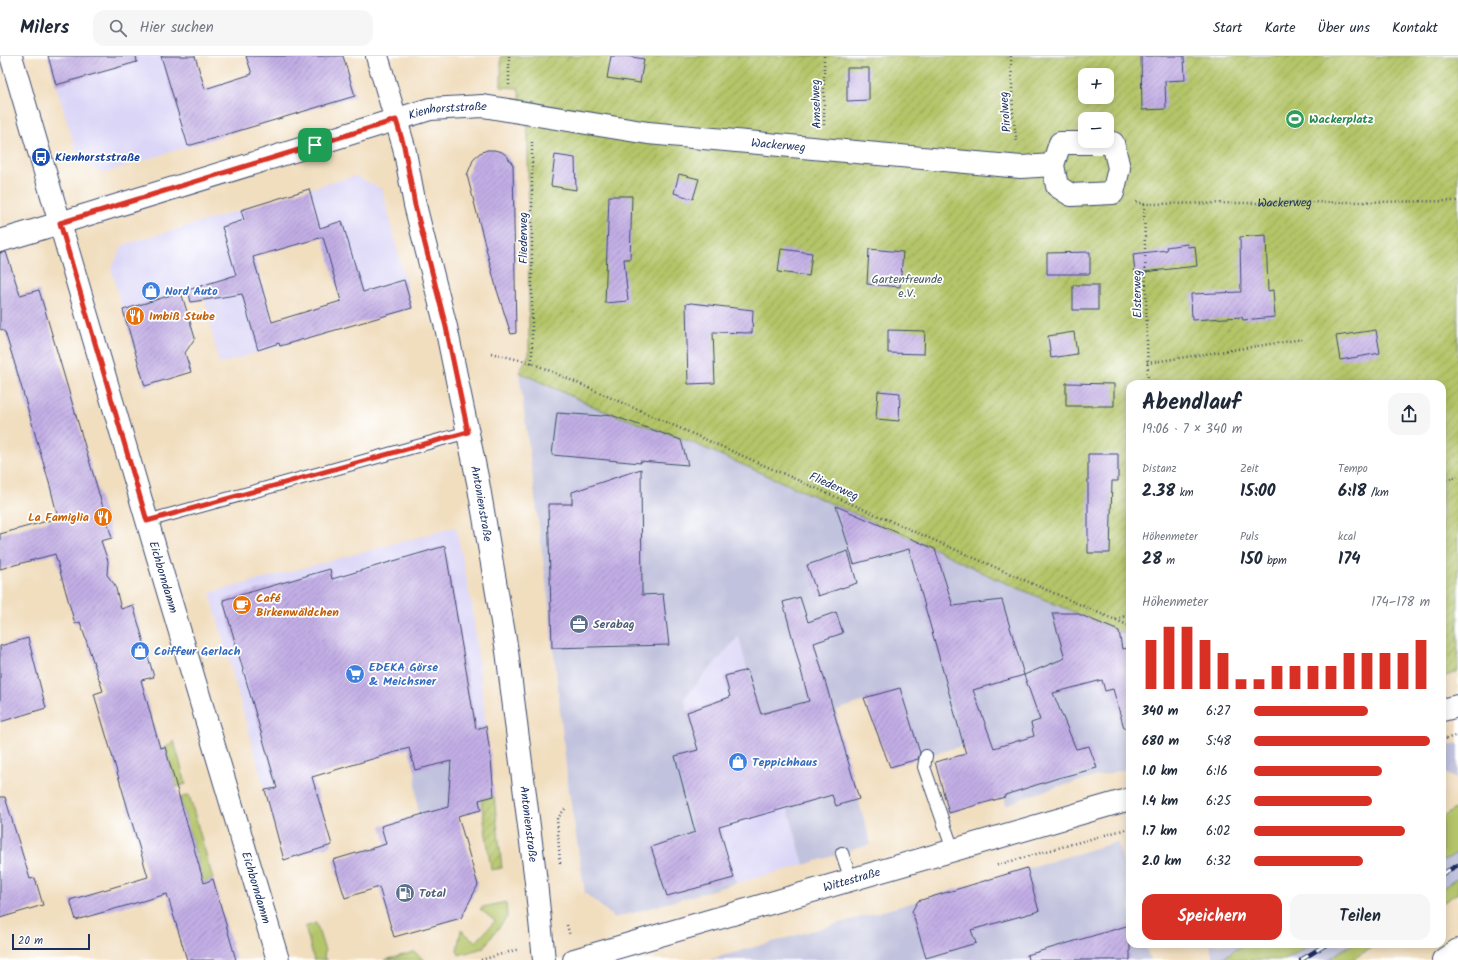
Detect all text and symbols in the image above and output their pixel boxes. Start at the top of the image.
search box [93,10,373,46]
text: Milers [20,13,69,43]
text: Hier suchen [139,16,214,40]
icon: search [107,17,129,39]
text: Start [1213,17,1242,39]
text: Karte [1264,17,1296,39]
text: Über uns [1318,17,1370,39]
text: Kontakt [1392,17,1438,39]
map controls [1078,68,1114,148]
button: + [1078,68,1114,104]
street label: Amselweg [806,79,827,129]
street label: Pirolweg [994,90,1017,133]
street label: Kienhorststraße [406,97,489,125]
sports icon: Wackerplatz [1284,108,1306,130]
place label: Wackerplatz [1309,110,1374,129]
button: − [1078,112,1114,148]
pin [298,128,332,162]
street label: Wackerweg [750,133,807,157]
icon: arrive [304,134,326,156]
bus stop icon: Kienhorststraße [30,146,52,168]
place label: Kienhorststraße [55,148,140,167]
street label: Wackerweg [1257,193,1312,213]
street label: Fliederweg [514,212,533,264]
street label: Elsterweg [1128,269,1147,318]
park label: Gartenfreunde e.V. [872,270,943,303]
shop icon: Nord Auto [140,280,162,302]
place label: Nord Auto [165,282,218,301]
restaurant icon: Imbiß Stube [124,305,146,327]
place label: Imbiß Stube [149,307,215,326]
text: Abendlauf [1142,386,1240,421]
button: share [1388,393,1430,435]
text: 19:06 · 7 × 340 m [1142,419,1242,440]
text: Distanz [1142,460,1177,478]
text: Zeit [1240,460,1259,478]
text: Tempo [1338,460,1368,478]
street label: Antonienstraße [465,464,497,544]
street label: Fliederweg [806,467,862,506]
text: 2.38 [1142,478,1175,505]
text: 15:00 [1240,478,1275,505]
text: 6:18 [1338,478,1367,505]
text: km [1175,484,1194,502]
text: /km [1367,484,1389,502]
restaurant icon: La Famiglia [92,506,114,528]
place label: La Famiglia [28,508,89,527]
text: Höhenmeter [1142,528,1198,546]
text: Puls [1240,528,1259,546]
text: kcal [1338,528,1356,546]
street label: Eichborndamm [143,539,183,616]
text: 28 [1142,546,1162,573]
text: 150 [1240,546,1262,573]
text: 174 [1338,546,1360,573]
text: m [1162,552,1175,570]
text: bpm [1262,552,1287,570]
place label: Café Birkenwäldchen [256,589,339,622]
text: Höhenmeter [1142,592,1208,613]
text: 174–178 m [1371,592,1430,613]
cafe icon: Café Birkenwäldchen [231,594,253,616]
office icon: Serabag [568,613,590,635]
place label: Serabag [593,615,635,634]
shop icon: Coiffeur Gerlach [129,640,151,662]
place label: Coiffeur Gerlach [154,642,241,661]
place label: EDEKA Görse & Meichsner [369,658,438,691]
supermarket icon: EDEKA Görse & Meichsner [344,663,366,685]
text: 340 m [1142,701,1179,722]
text: 6:27 [1206,701,1230,722]
text: 680 m [1142,731,1179,752]
text: 5:48 [1206,731,1231,752]
shop icon: Teppichhaus [727,751,749,773]
place label: Teppichhaus [752,753,818,772]
text: 1.0 km [1142,761,1178,782]
text: 6:16 [1206,761,1228,782]
street label: Antonienstraße [514,785,543,864]
text: 1.4 km [1142,791,1178,812]
text: 6:25 [1206,791,1231,812]
text: 1.7 km [1142,821,1177,842]
text: 6:02 [1206,821,1230,842]
street label: Eichborndamm [236,849,276,927]
text: 2.0 km [1142,851,1181,872]
text: 6:32 [1206,851,1231,872]
street label: Wittestraße [821,863,883,897]
fuel station icon: Total [394,882,416,904]
place label: Total [419,884,447,903]
button: Speichern [1142,894,1282,940]
button: Teilen [1290,894,1430,940]
scale bar [12,932,90,951]
text: 20 m [18,932,43,950]

